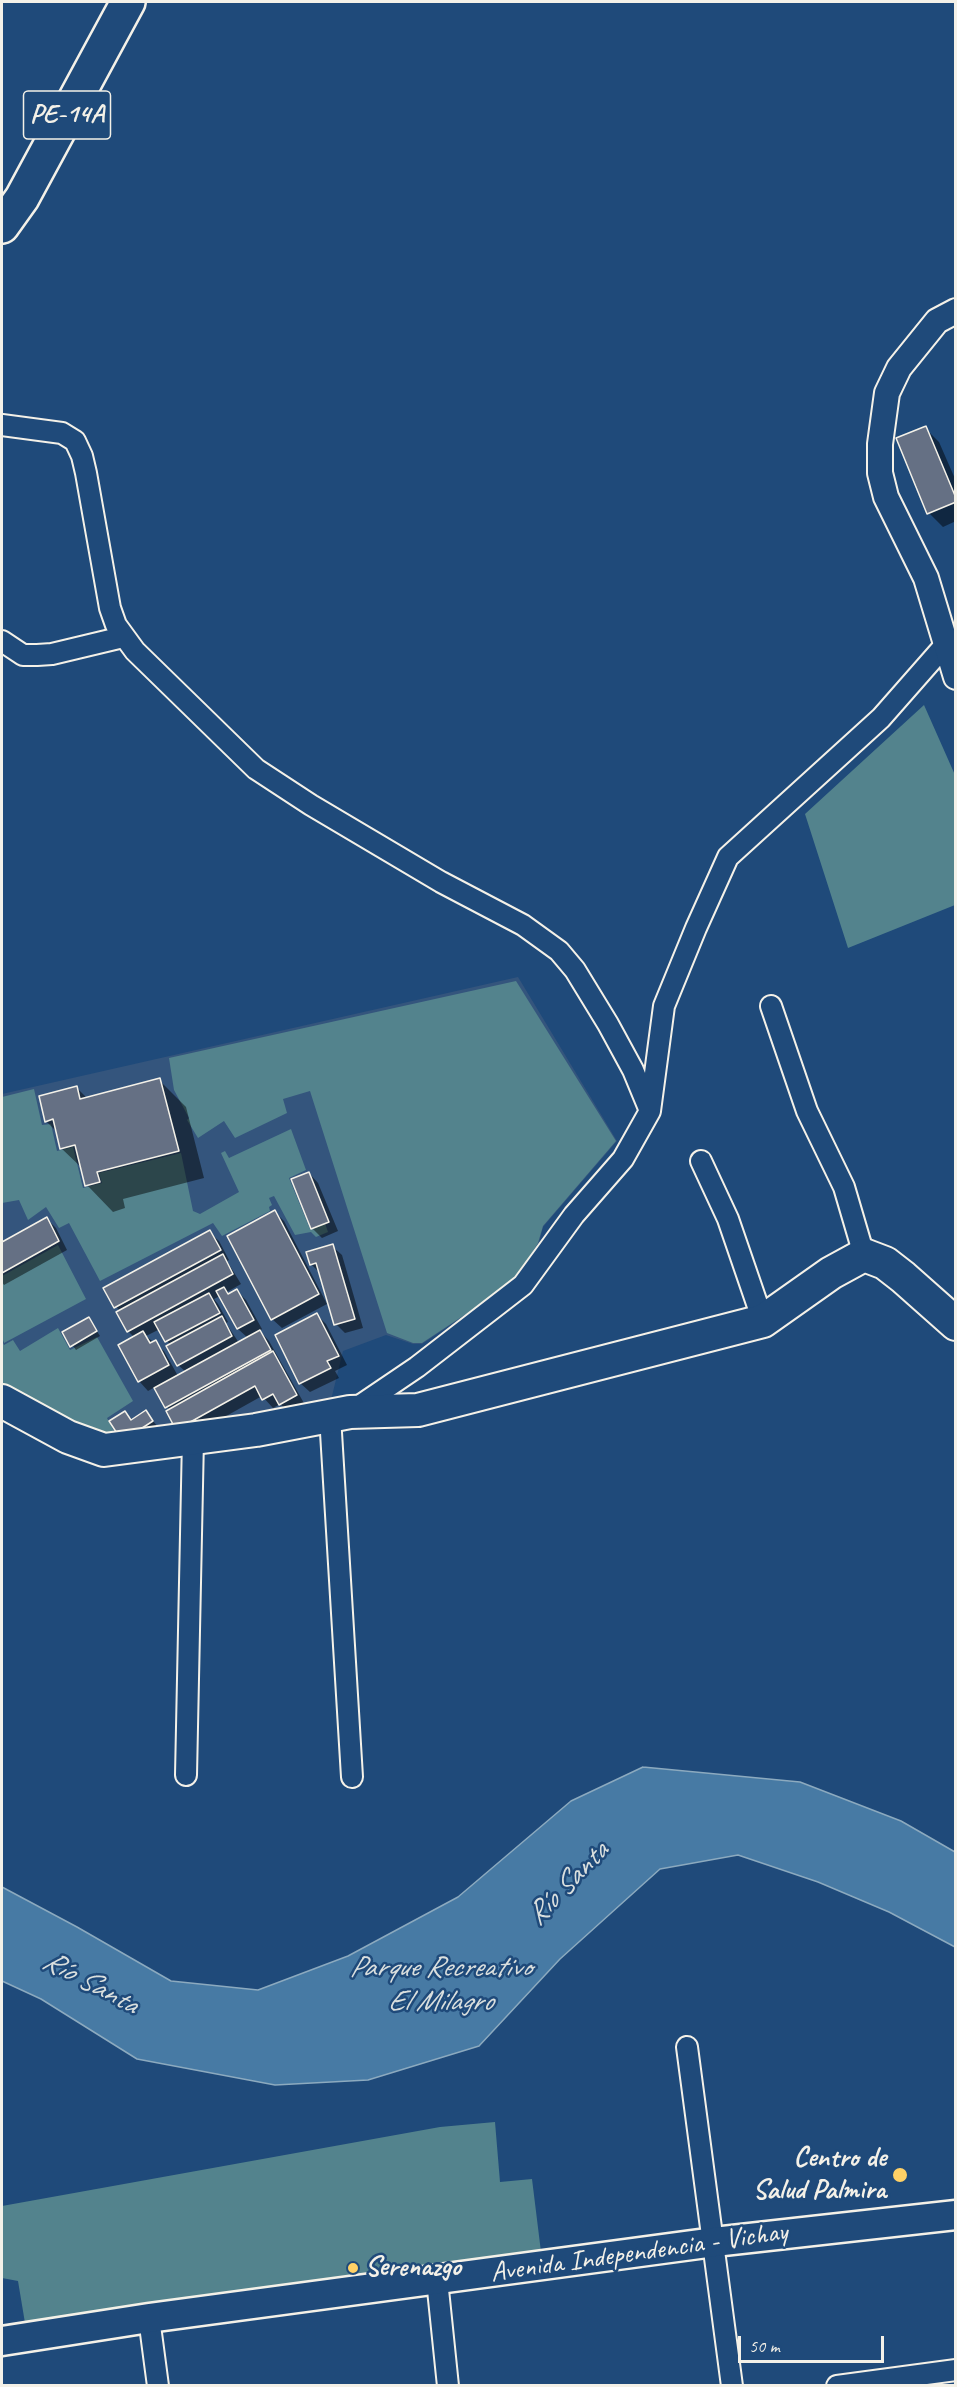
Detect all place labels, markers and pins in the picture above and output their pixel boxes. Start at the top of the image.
place label: Centro de Salud Palmira [753,2142,886,2208]
marker: Centro de Salud Palmira [891,2166,909,2184]
place label: Serenazgo [365,2251,461,2285]
marker: Serenazgo [346,2261,360,2275]

